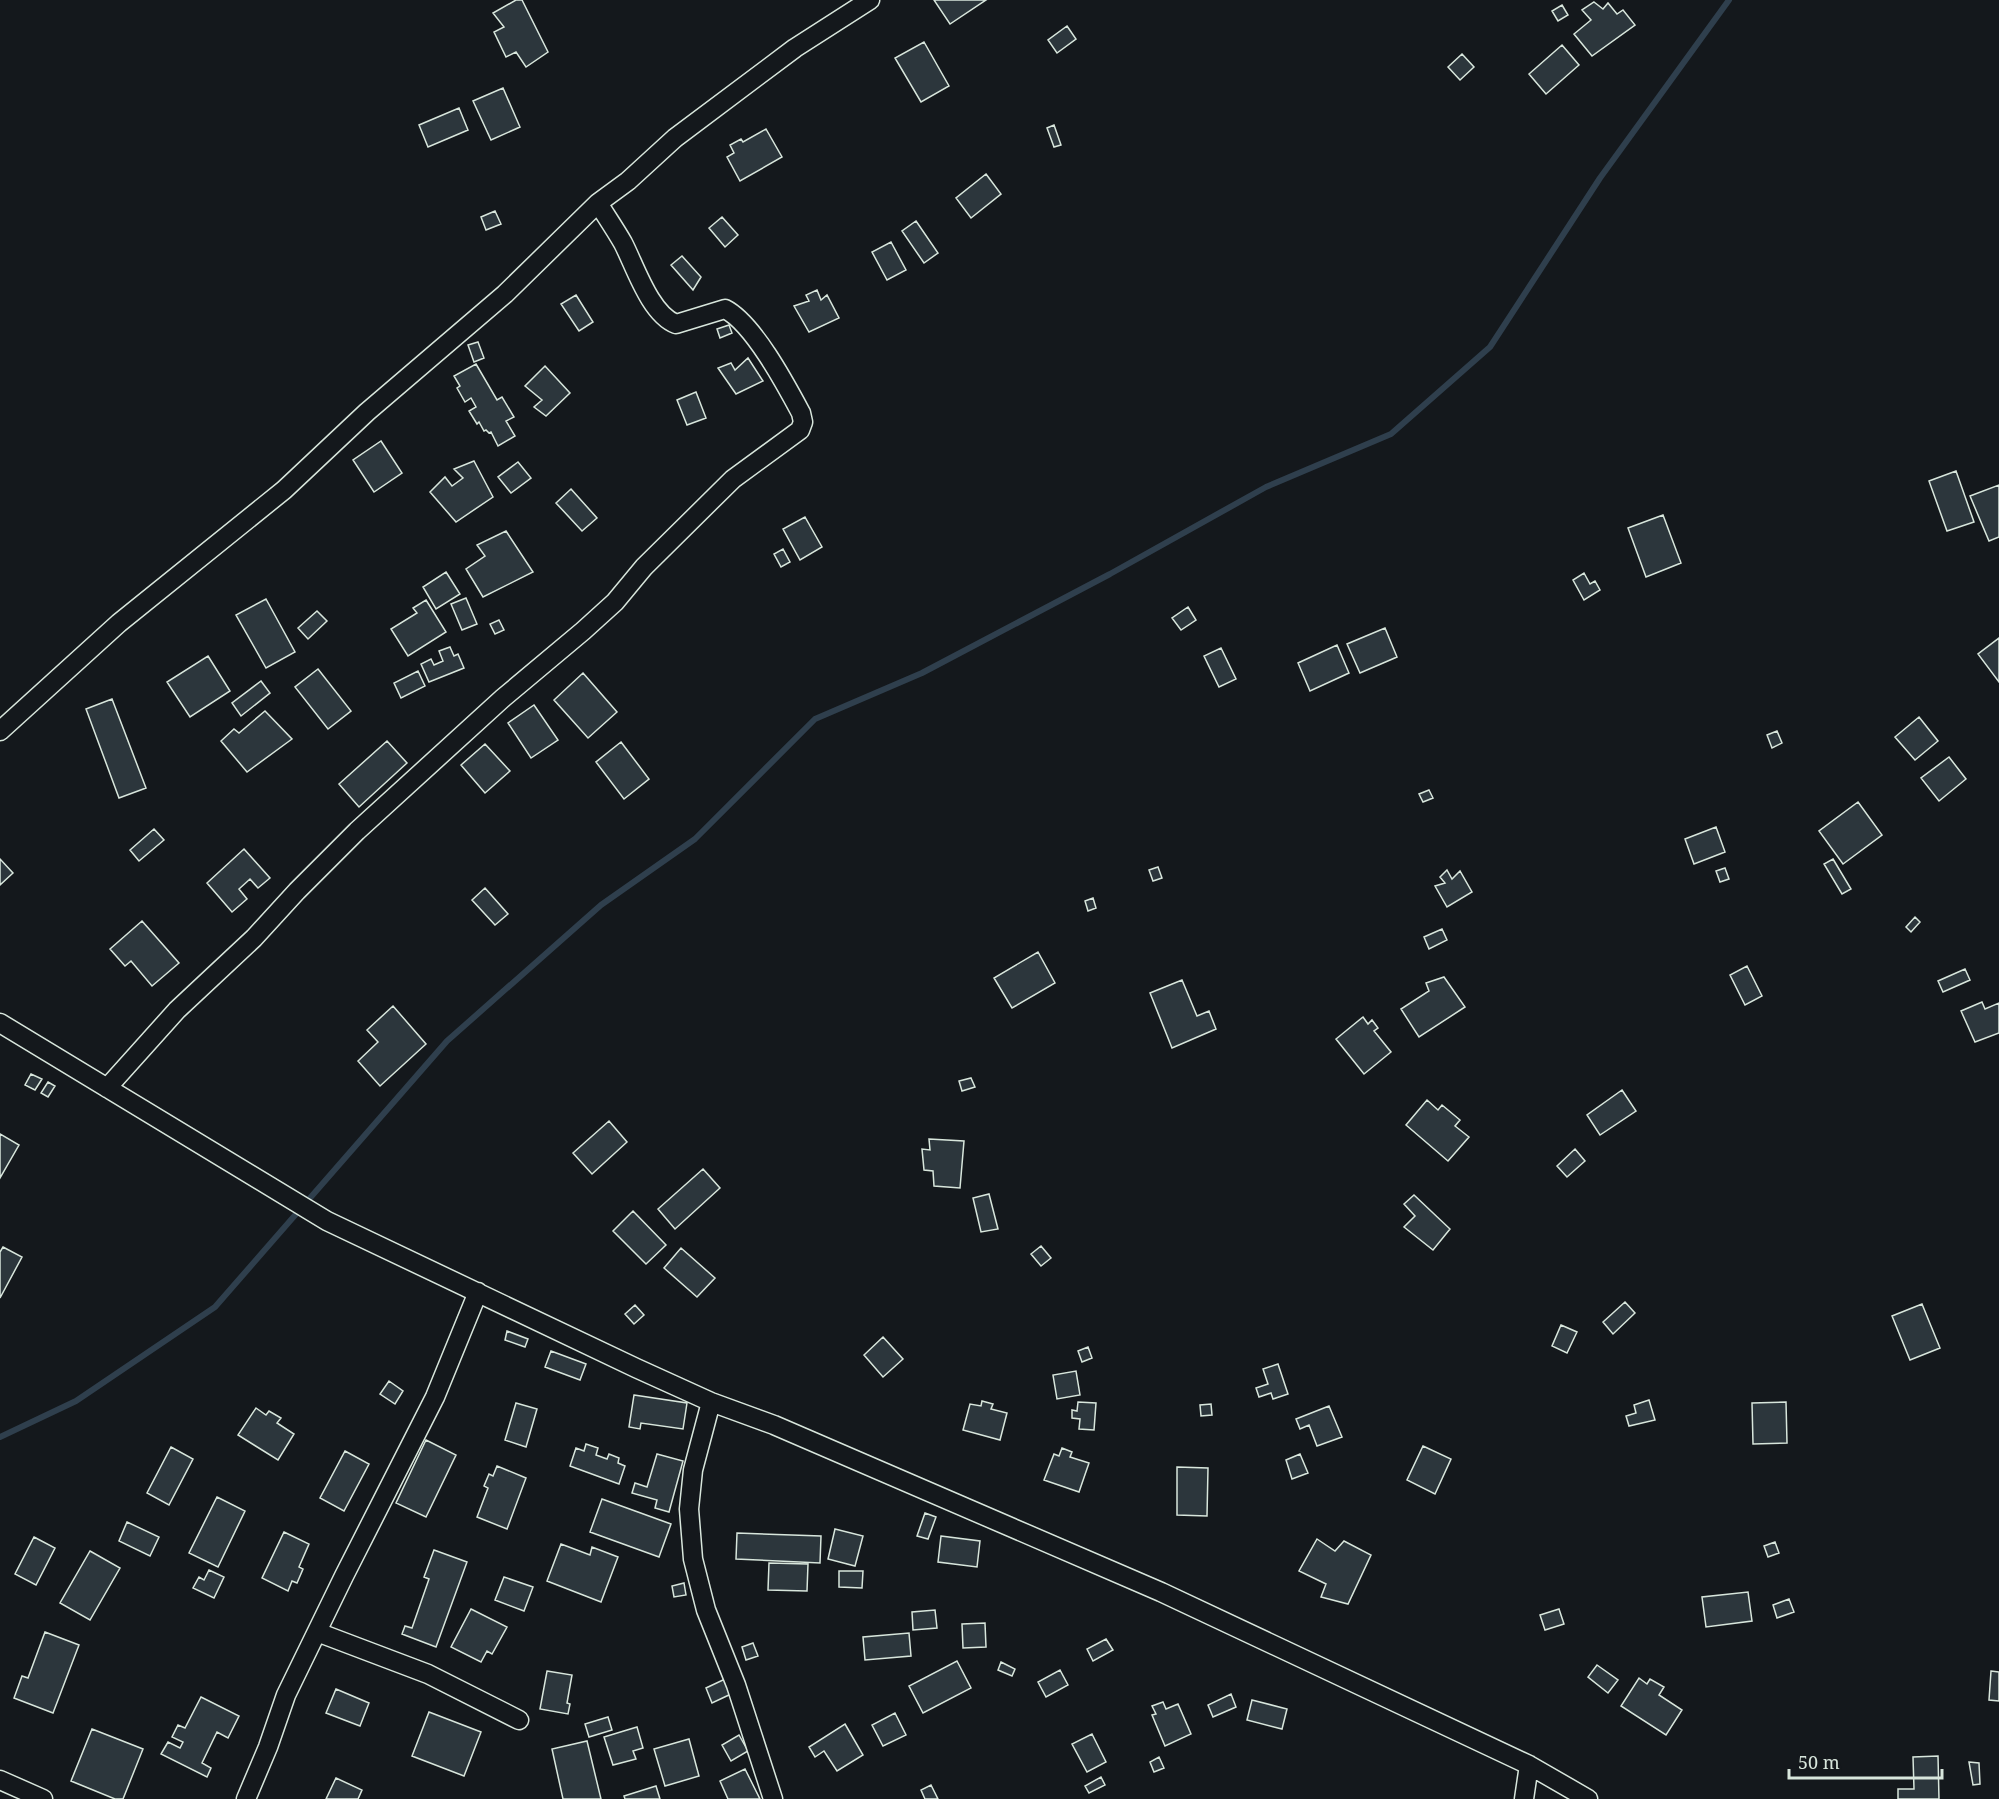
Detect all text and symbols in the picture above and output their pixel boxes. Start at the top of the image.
scale bar [1789,1742,1942,1780]
text: 50 m [1798,1750,1840,1774]

